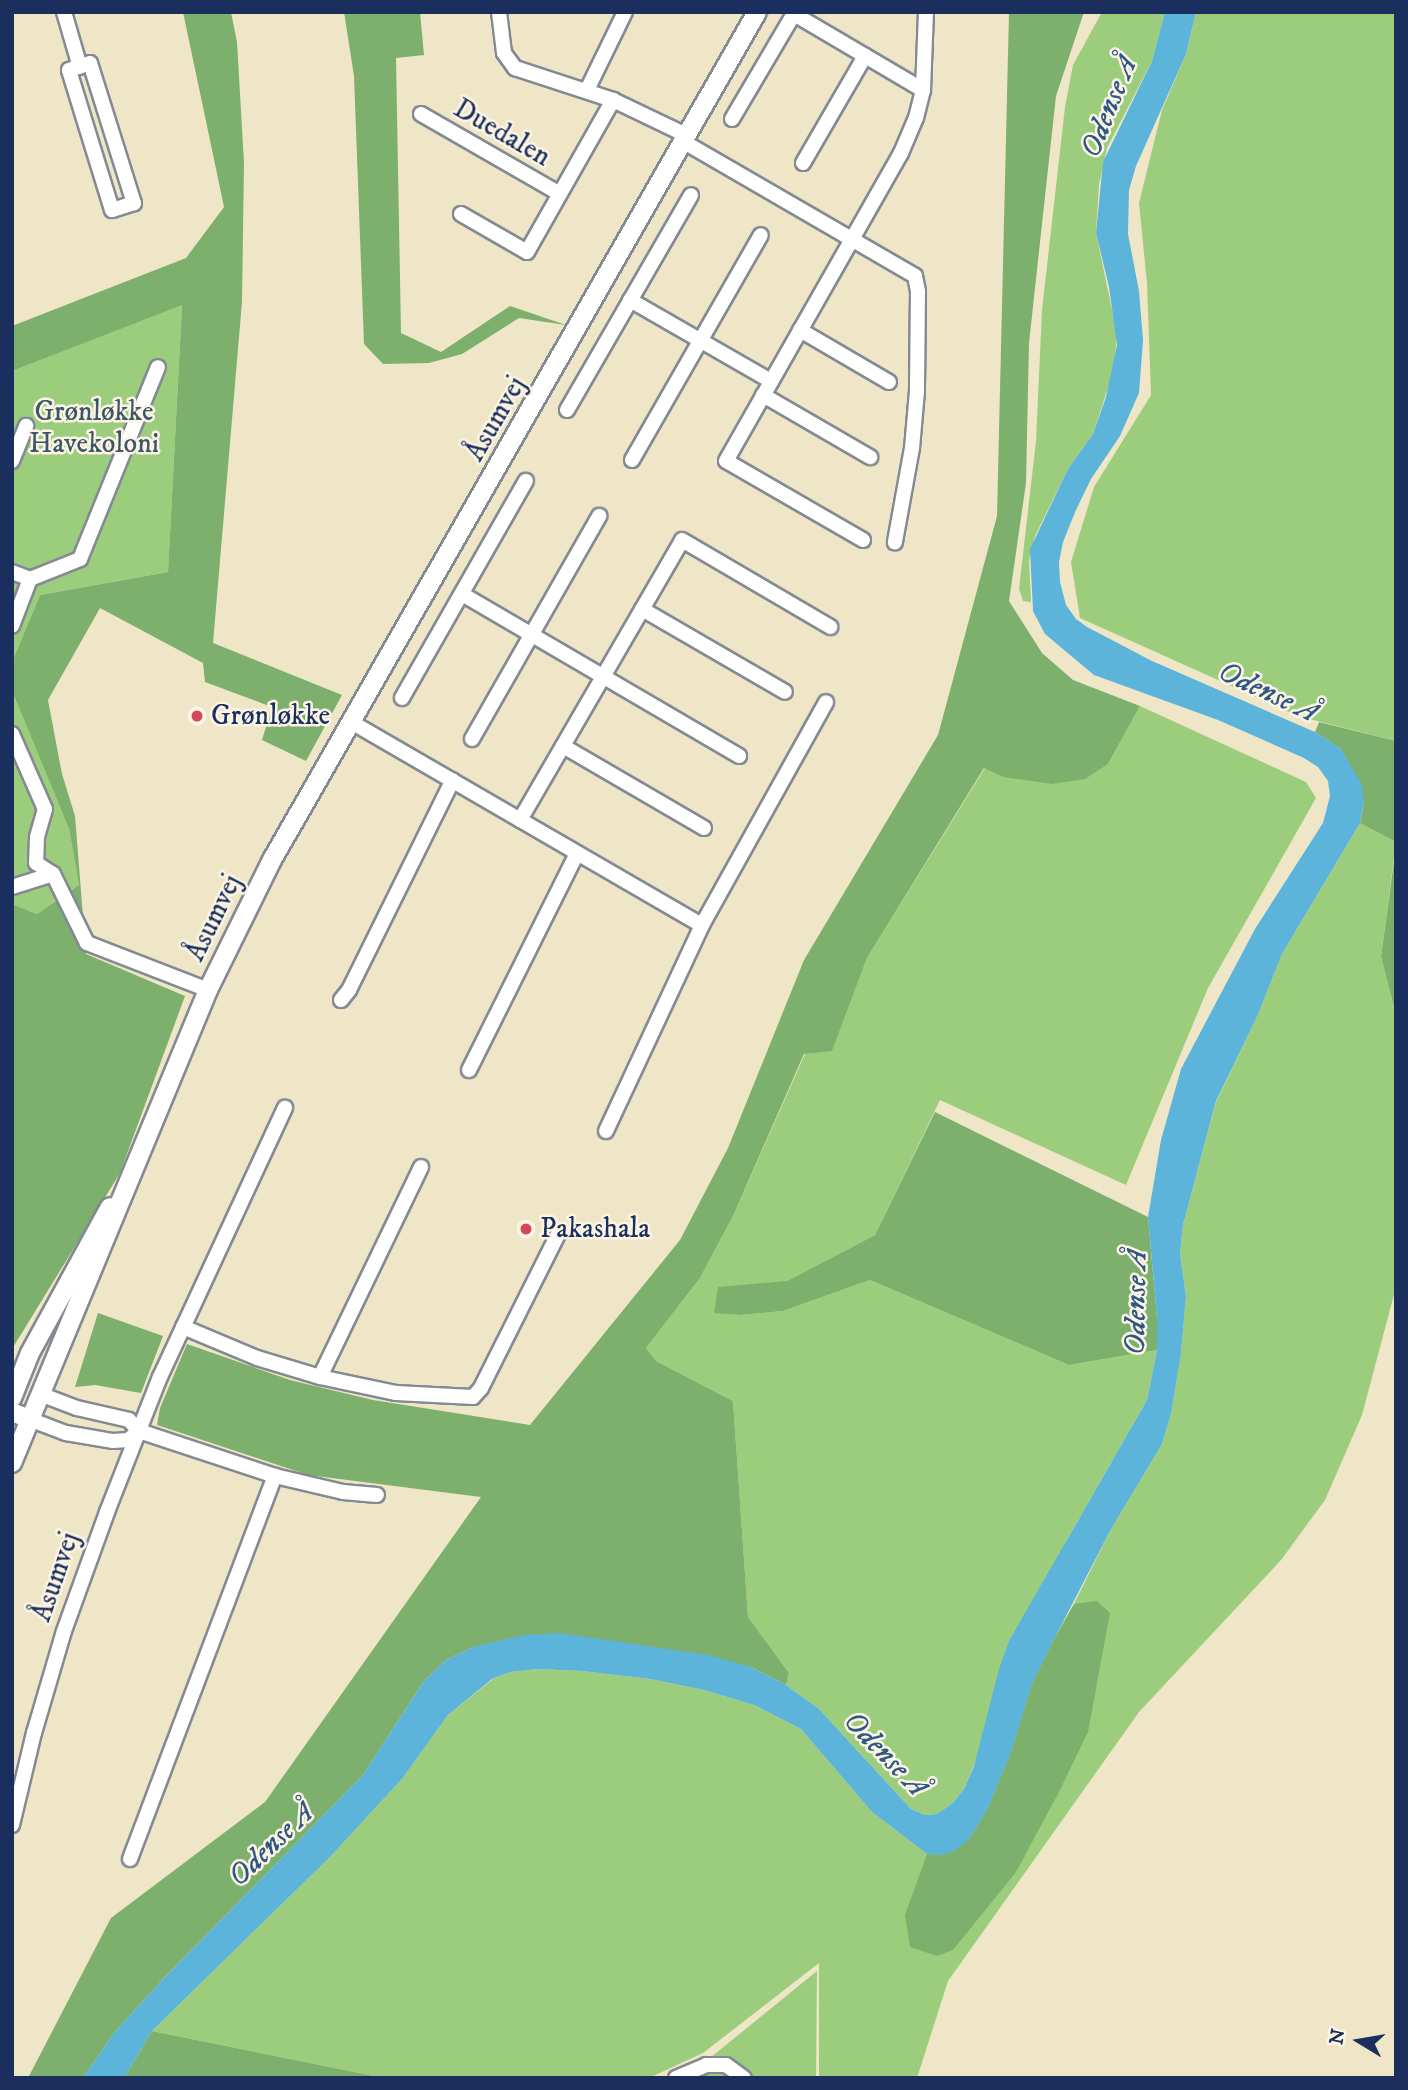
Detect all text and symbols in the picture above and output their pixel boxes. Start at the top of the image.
water label: Odense Å [1073,51,1147,163]
street label: Duedalen [448,92,556,174]
street label: Åsumvej [458,371,534,467]
park label: Grønløkke Havekoloni [29,395,159,461]
water label: Odense Å [1212,654,1324,732]
place label: Grønløkke [211,699,330,733]
marker: Grønløkke [189,708,205,724]
street label: Åsumvej [179,869,249,967]
place label: Pakashala [540,1212,650,1246]
marker: Pakashala [518,1221,534,1237]
water label: Odense Å [1118,1248,1156,1356]
street label: Åsumvej [25,1528,87,1626]
water label: Odense Å [835,1704,935,1806]
water label: Odense Å [221,1795,323,1895]
north arrow [1324,2006,1394,2076]
text: N [1325,2027,1351,2047]

